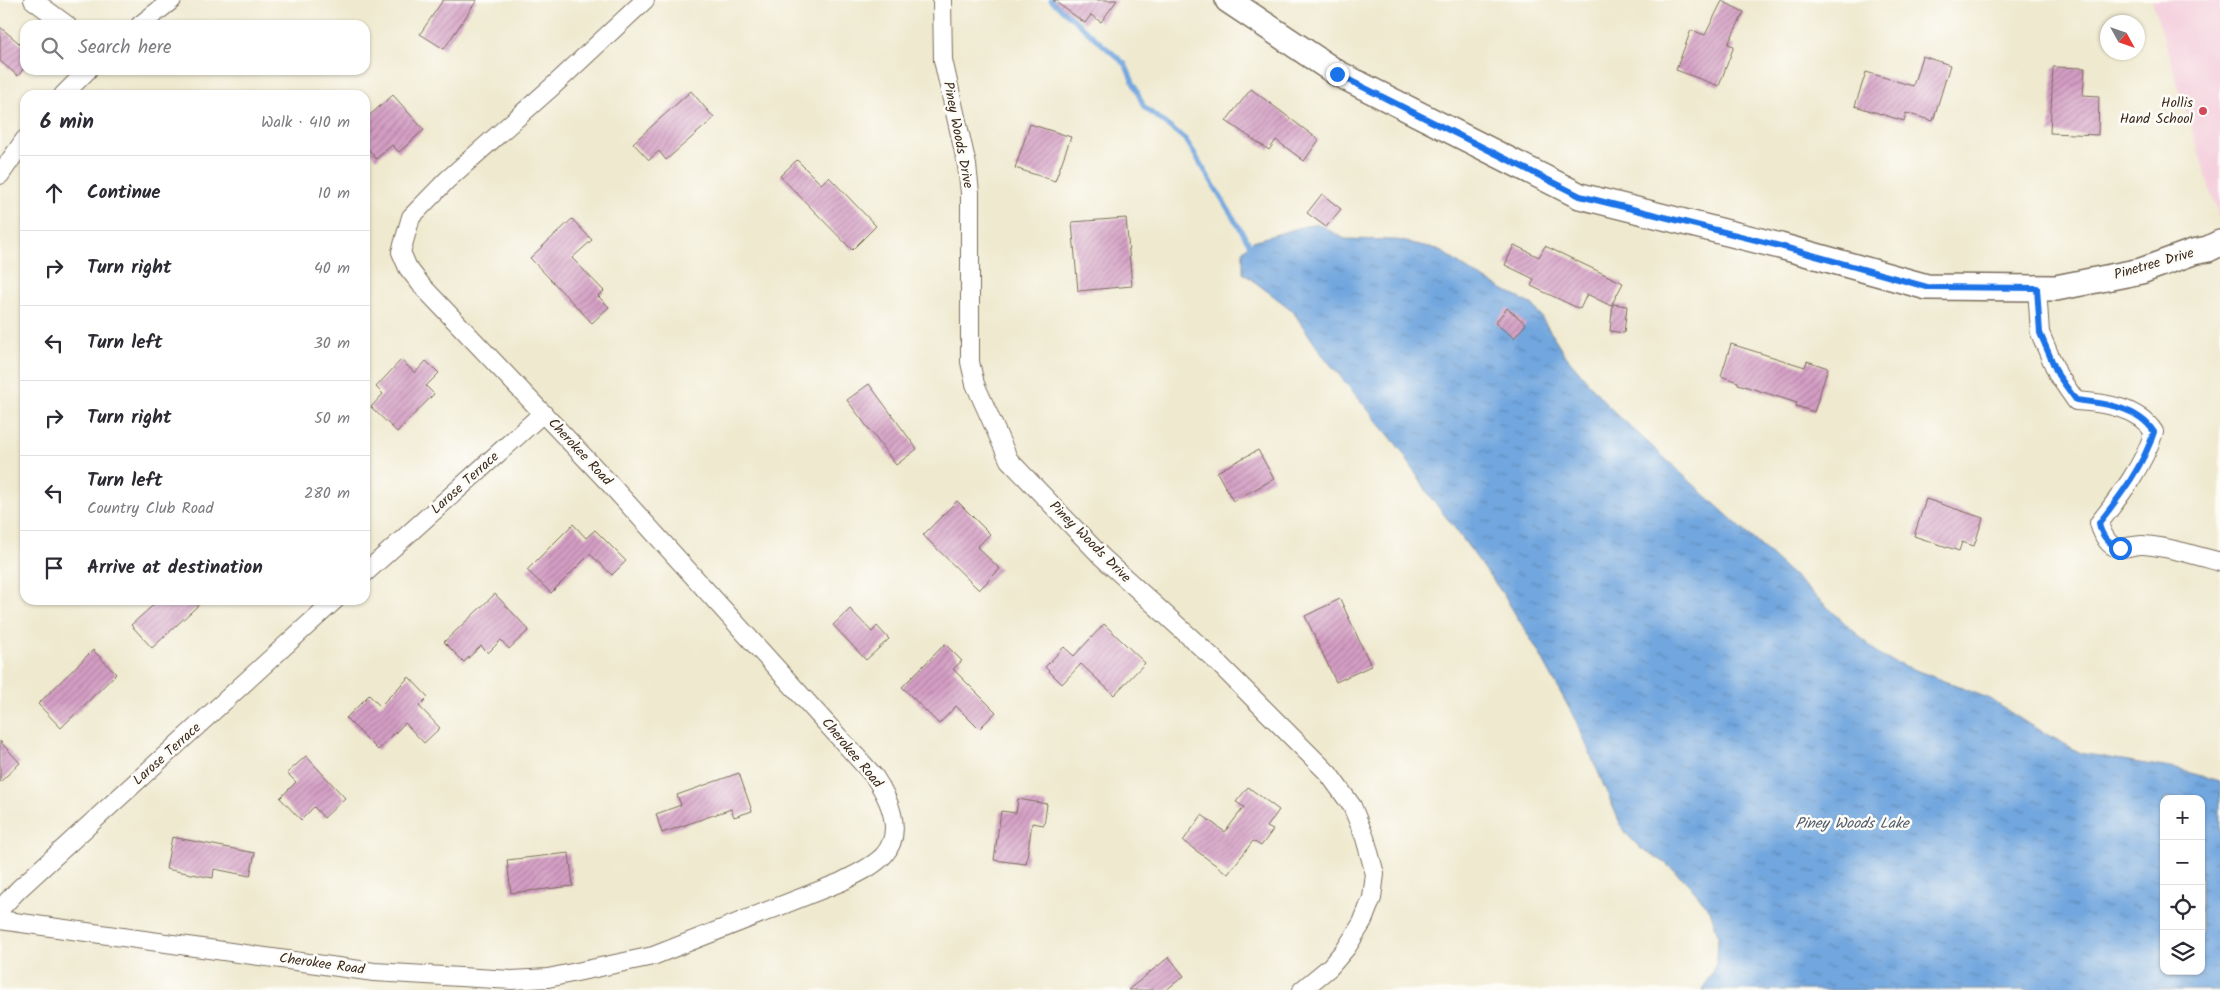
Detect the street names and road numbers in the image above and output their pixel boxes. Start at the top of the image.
street label: Piney Woods Drive [937,80,979,191]
street label: Pinetree Drive [2111,242,2197,286]
street label: Cherokee Road [543,413,618,492]
street label: Larose Terrace [426,446,505,520]
street label: Piney Woods Drive [1044,496,1137,589]
street label: Cherokee Road [816,713,889,794]
street label: Larose Terrace [128,717,207,791]
street label: Cherokee Road [278,947,367,981]

